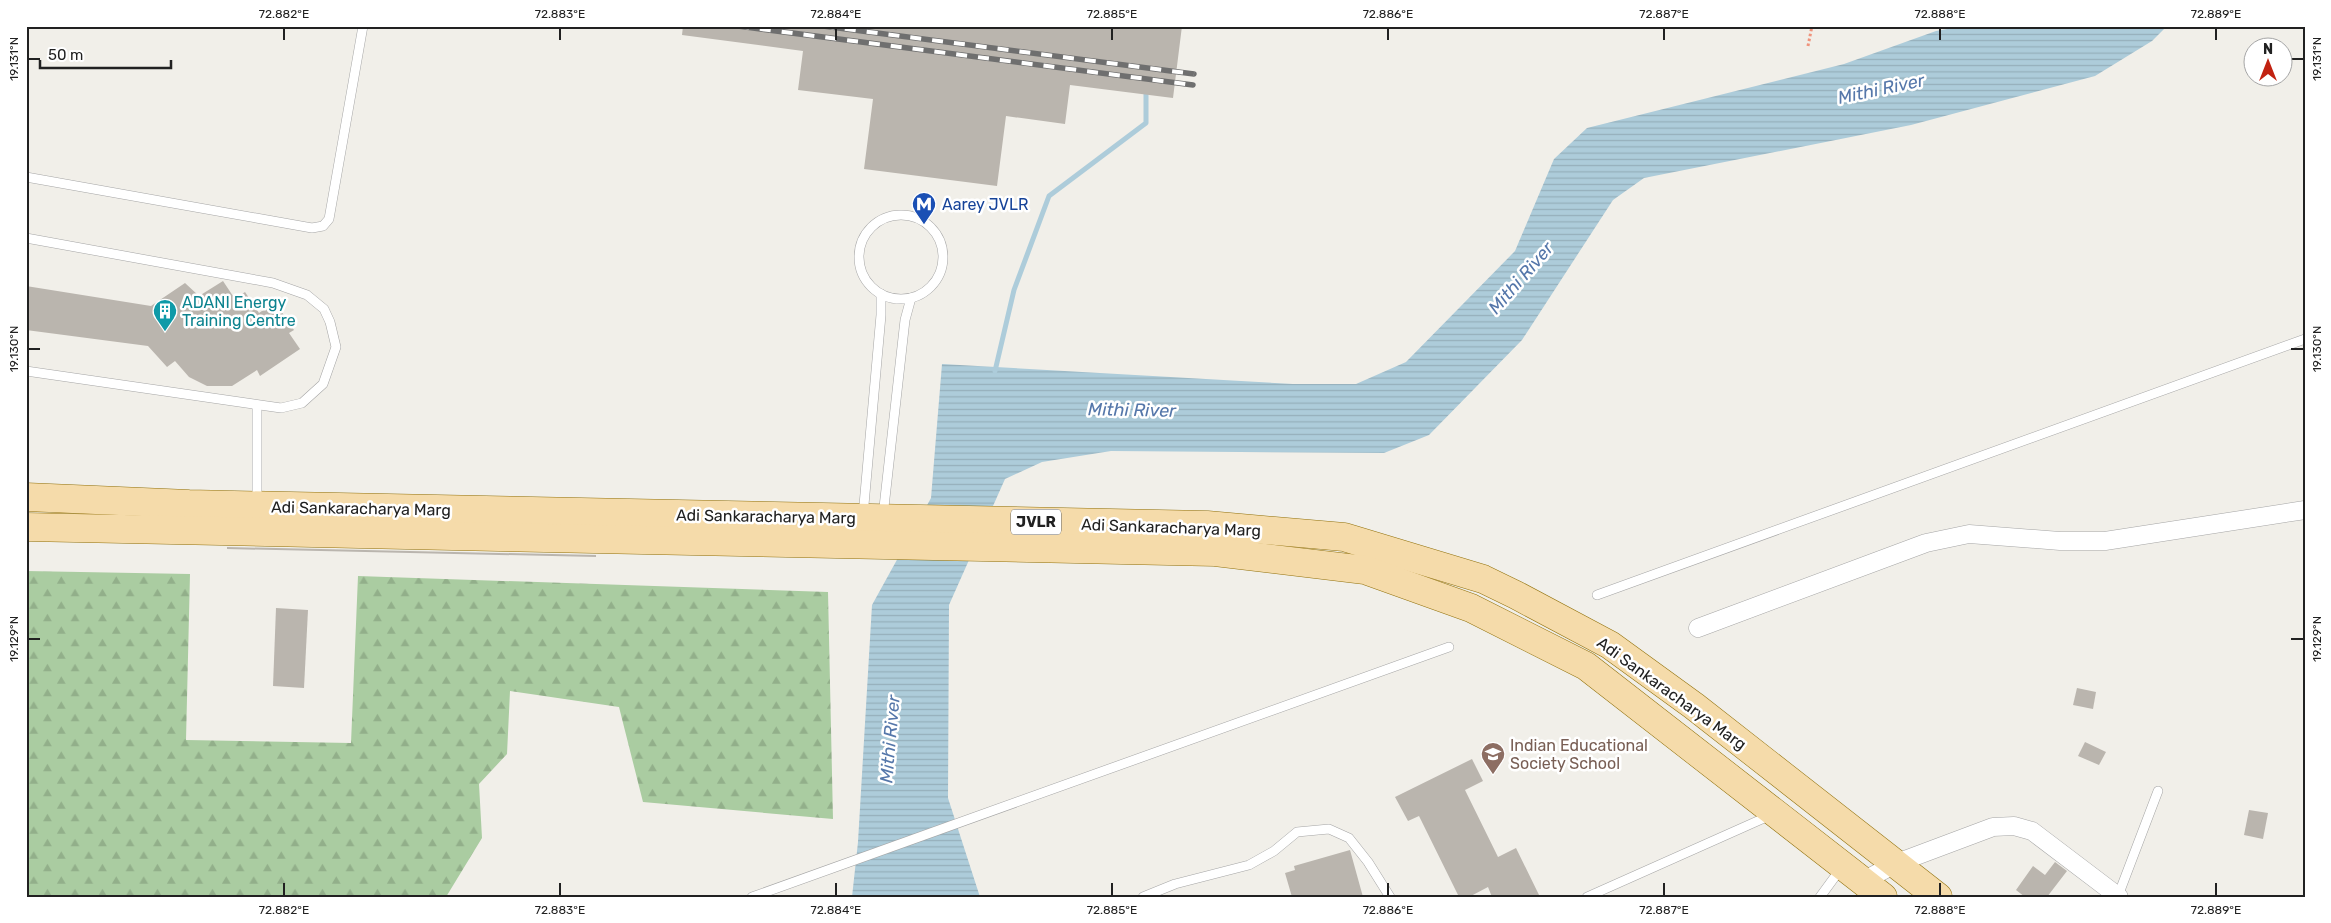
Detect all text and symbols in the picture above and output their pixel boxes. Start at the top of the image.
text: 72.882°E [259,7,309,21]
text: 72.883°E [535,7,585,21]
text: 72.884°E [811,7,861,21]
text: 72.885°E [1087,7,1137,21]
text: 72.886°E [1363,7,1413,21]
text: 72.887°E [1639,7,1689,21]
text: 72.888°E [1915,7,1965,21]
text: 72.889°E [2191,7,2241,21]
text: 19.131°N [7,37,21,81]
text: 19.131°N [2310,37,2324,81]
scale bar [40,38,171,70]
north arrow [2244,38,2294,88]
text: N [2263,41,2273,58]
text: 50 m [48,46,83,64]
water label: Mithi River [1836,69,1928,109]
metro station icon: Aarey JVLR [911,191,937,225]
place label: Aarey JVLR [942,195,1029,214]
water label: Mithi River [1484,237,1559,318]
place label: ADANI Energy Training Centre [182,293,296,330]
building icon: ADANI Energy Training Centre [152,298,178,332]
text: 19.130°N [7,326,21,372]
text: 19.130°N [2310,326,2324,372]
water label: Mithi River [1088,398,1177,422]
street label: Adi Sankaracharya Marg [271,497,451,520]
street label: Adi Sankaracharya Marg [676,505,856,528]
road number: JVLR [1011,510,1061,534]
street label: Adi Sankaracharya Marg [1081,515,1261,540]
text: 19.129°N [7,616,21,662]
text: 19.129°N [2310,616,2324,662]
street label: Adi Sankaracharya Marg [1593,633,1750,754]
water label: Mithi River [875,693,905,784]
place label: Indian Educational Society School [1510,736,1648,773]
school or university icon: Indian Educational Society School [1480,741,1506,775]
text: 72.882°E [259,903,309,917]
text: 72.883°E [535,903,585,917]
text: 72.884°E [811,903,861,917]
text: 72.885°E [1087,903,1137,917]
text: 72.886°E [1363,903,1413,917]
text: 72.887°E [1639,903,1689,917]
text: 72.888°E [1915,903,1965,917]
text: 72.889°E [2191,903,2241,917]

